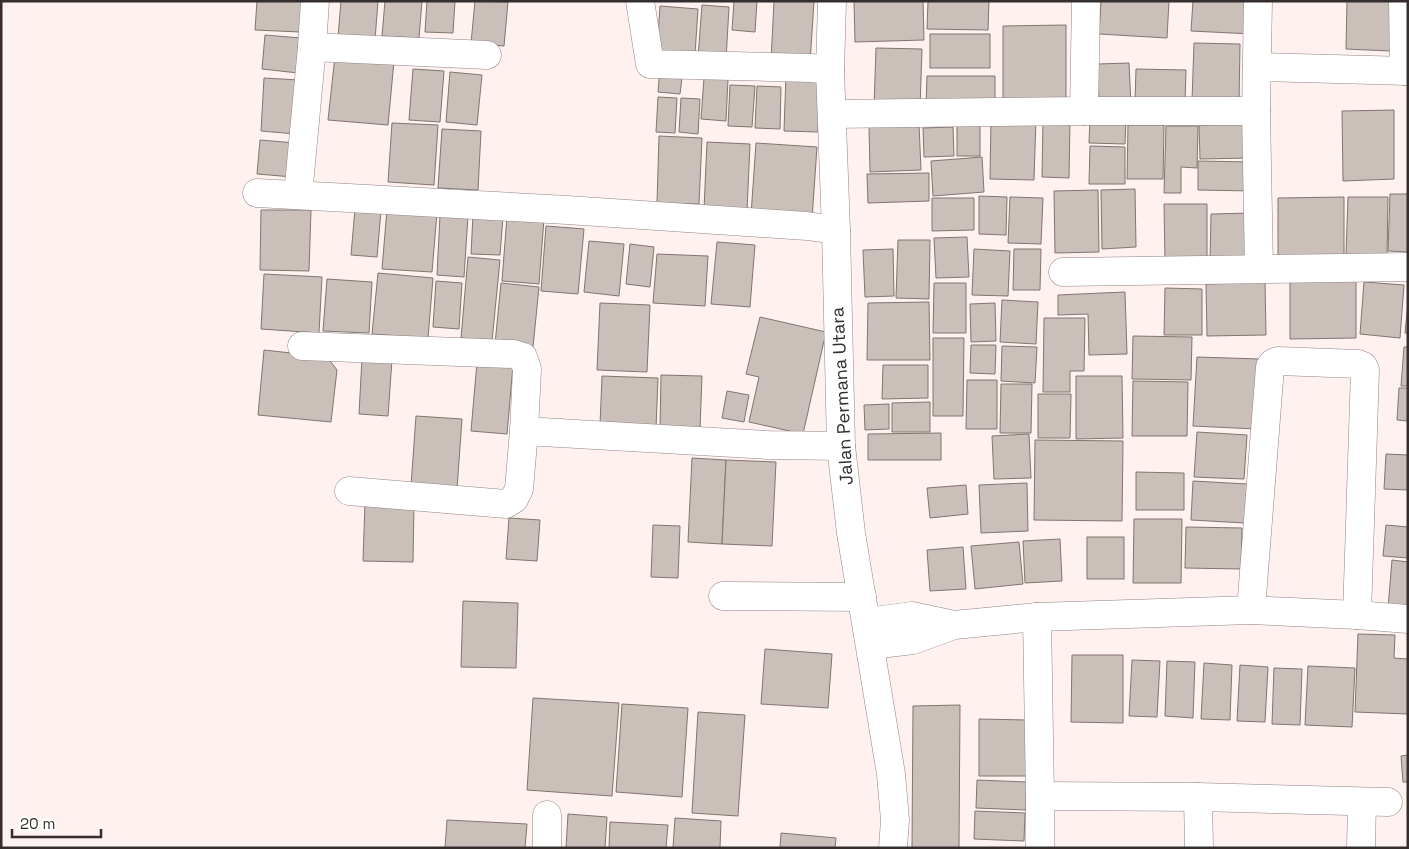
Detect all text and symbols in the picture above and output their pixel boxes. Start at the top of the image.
street label: Jalan Permana Utara [825,306,858,486]
scale bar [12,806,101,838]
text: 20 m [20,814,55,833]

